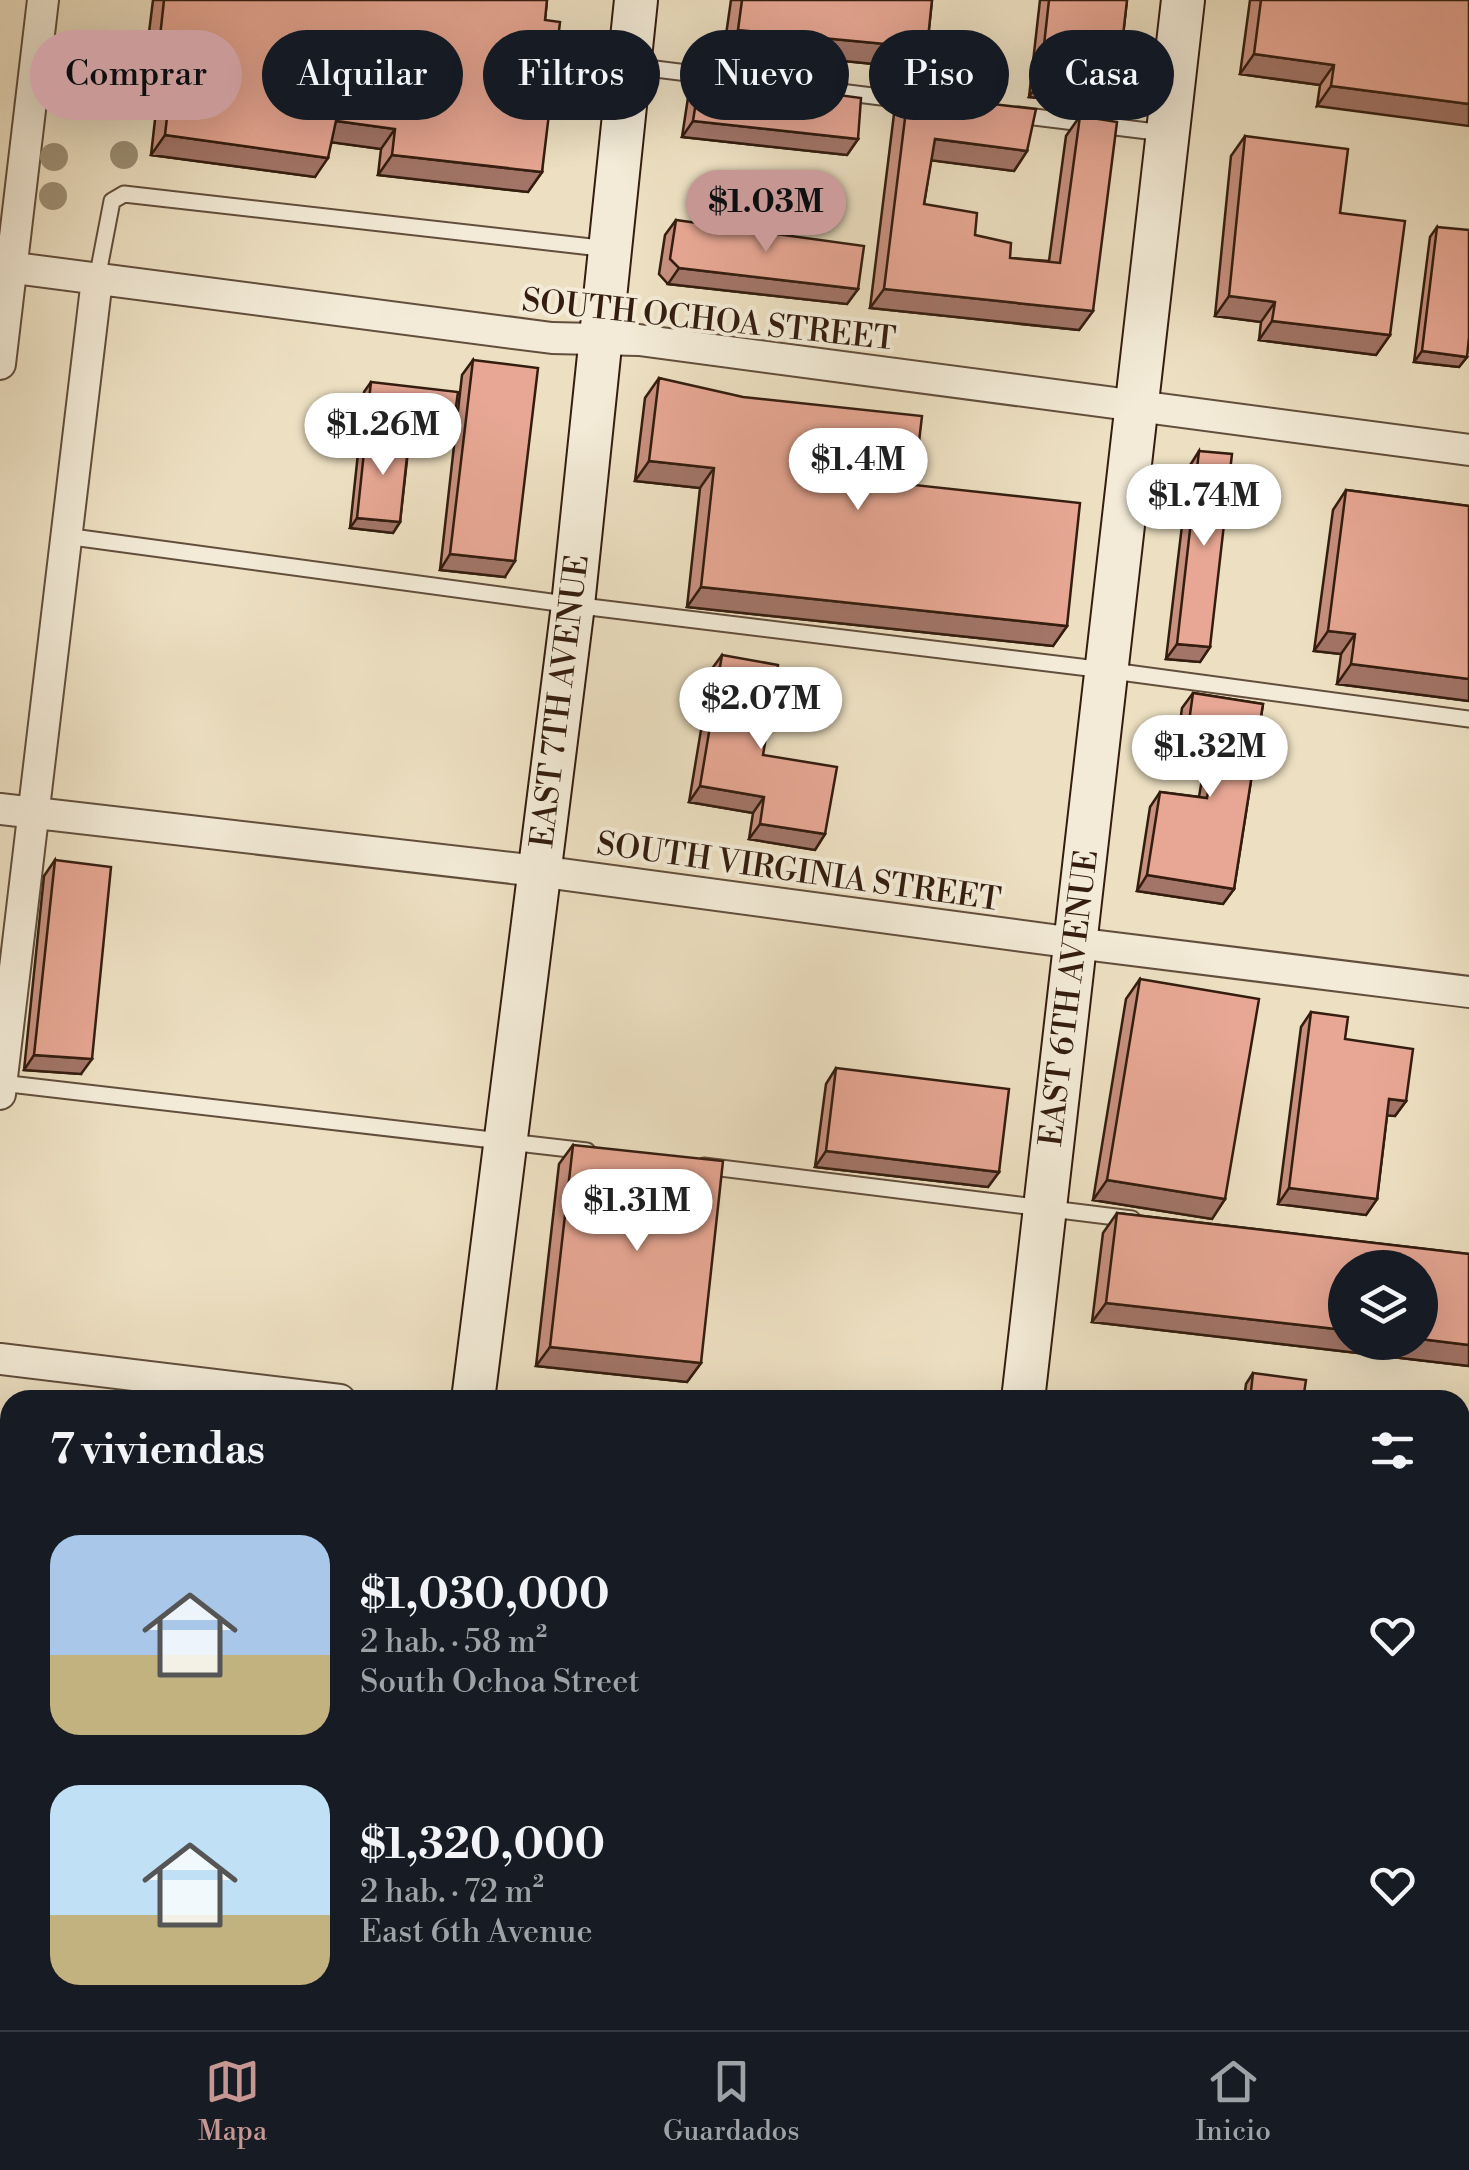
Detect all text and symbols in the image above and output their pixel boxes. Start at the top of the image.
chip: Comprar [30,30,242,120]
chip: Alquilar [262,30,463,120]
chip: Filtros [483,30,660,120]
chip: Nuevo [680,30,849,120]
chip: Piso [869,30,1009,120]
chip: Casa [1029,30,1174,120]
pin: $1.03M [685,170,847,255]
text: $1.03M [708,182,824,222]
street label: SOUTH OCHOA STREET [520,280,898,360]
pin: $1.26M [302,393,464,478]
text: $1.26M [326,405,440,445]
pin: $1.4M [788,428,928,513]
text: $1.4M [811,440,905,480]
pin: $1.74M [1123,464,1285,549]
text: $1.74M [1148,476,1260,516]
street label: EAST 7TH AVENUE [522,552,598,850]
pin: $2.07M [680,667,842,752]
text: $2.07M [701,679,821,719]
pin: $1.32M [1129,715,1291,800]
text: $1.32M [1154,727,1266,767]
street label: SOUTH VIRGINIA STREET [594,824,1004,920]
street label: EAST 6TH AVENUE [1031,848,1107,1149]
pin: $1.31M [556,1169,718,1254]
text: $1.31M [584,1181,690,1221]
map controls [1328,1250,1438,1360]
button: layers [1328,1250,1438,1360]
icon: filters [1365,1423,1420,1478]
text: 7 viviendas [50,1424,265,1477]
text: $1,030,000 [360,1569,609,1622]
icon: home [130,1575,250,1695]
icon: heart [1365,1608,1420,1663]
text: 2 hab. · 58 m² [360,1622,547,1662]
text: South Ochoa Street [360,1662,640,1702]
text: $1,320,000 [360,1819,605,1872]
icon: home [130,1825,250,1945]
icon: heart [1365,1858,1420,1913]
text: 2 hab. · 72 m² [360,1872,544,1912]
text: East 6th Avenue [360,1912,593,1952]
tab: Mapa [198,2054,267,2149]
tab: Guardados [663,2054,800,2149]
tab: Inicio [1195,2054,1271,2149]

